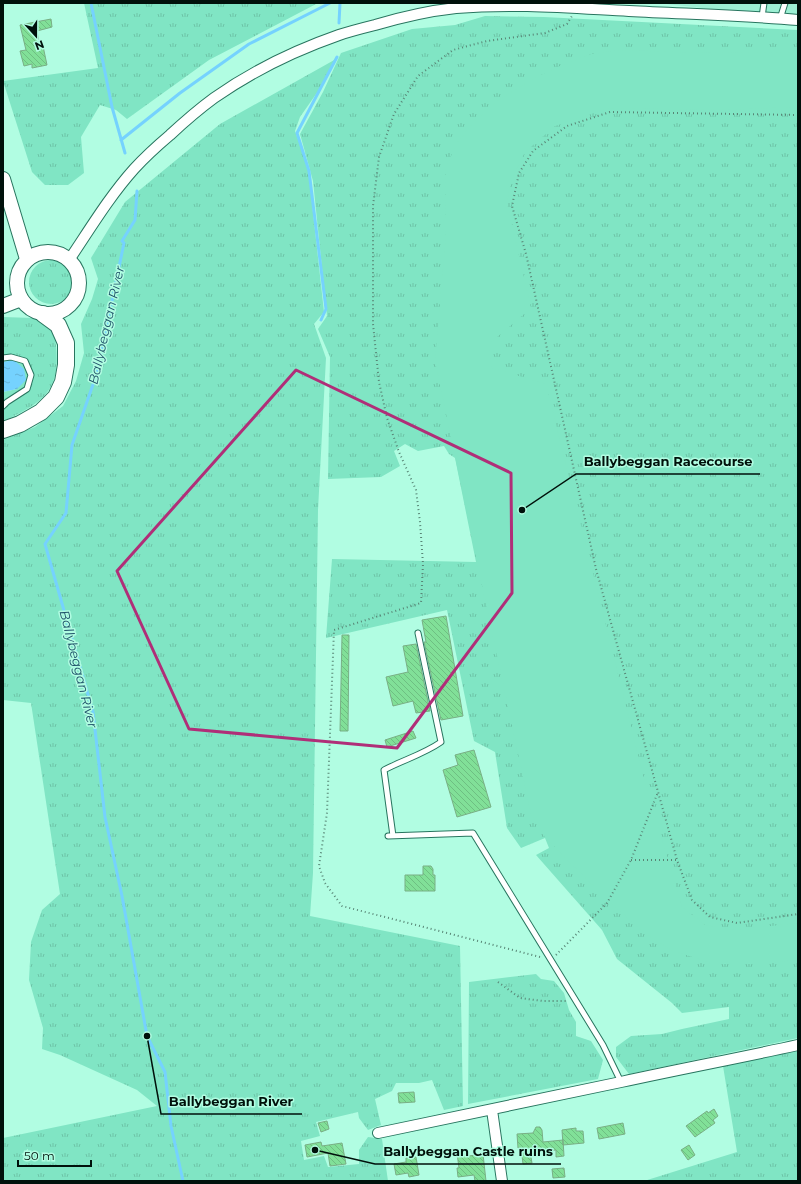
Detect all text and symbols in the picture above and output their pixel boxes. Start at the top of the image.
north arrow [16,16,56,56]
text: N [33,37,46,53]
water label: Ballybeggan River [85,264,128,386]
callout: Ballybeggan Racecourse [576,449,760,474]
text: Ballybeggan Racecourse [584,453,752,469]
water label: Ballybeggan River [57,608,102,730]
callout: Ballybeggan River [161,1089,302,1114]
text: Ballybeggan River [169,1093,294,1109]
callout: Ballybeggan Castle ruins [375,1139,561,1164]
scale bar [18,1142,91,1168]
text: Ballybeggan Castle ruins [383,1143,553,1159]
text: 50 m [24,1148,55,1163]

